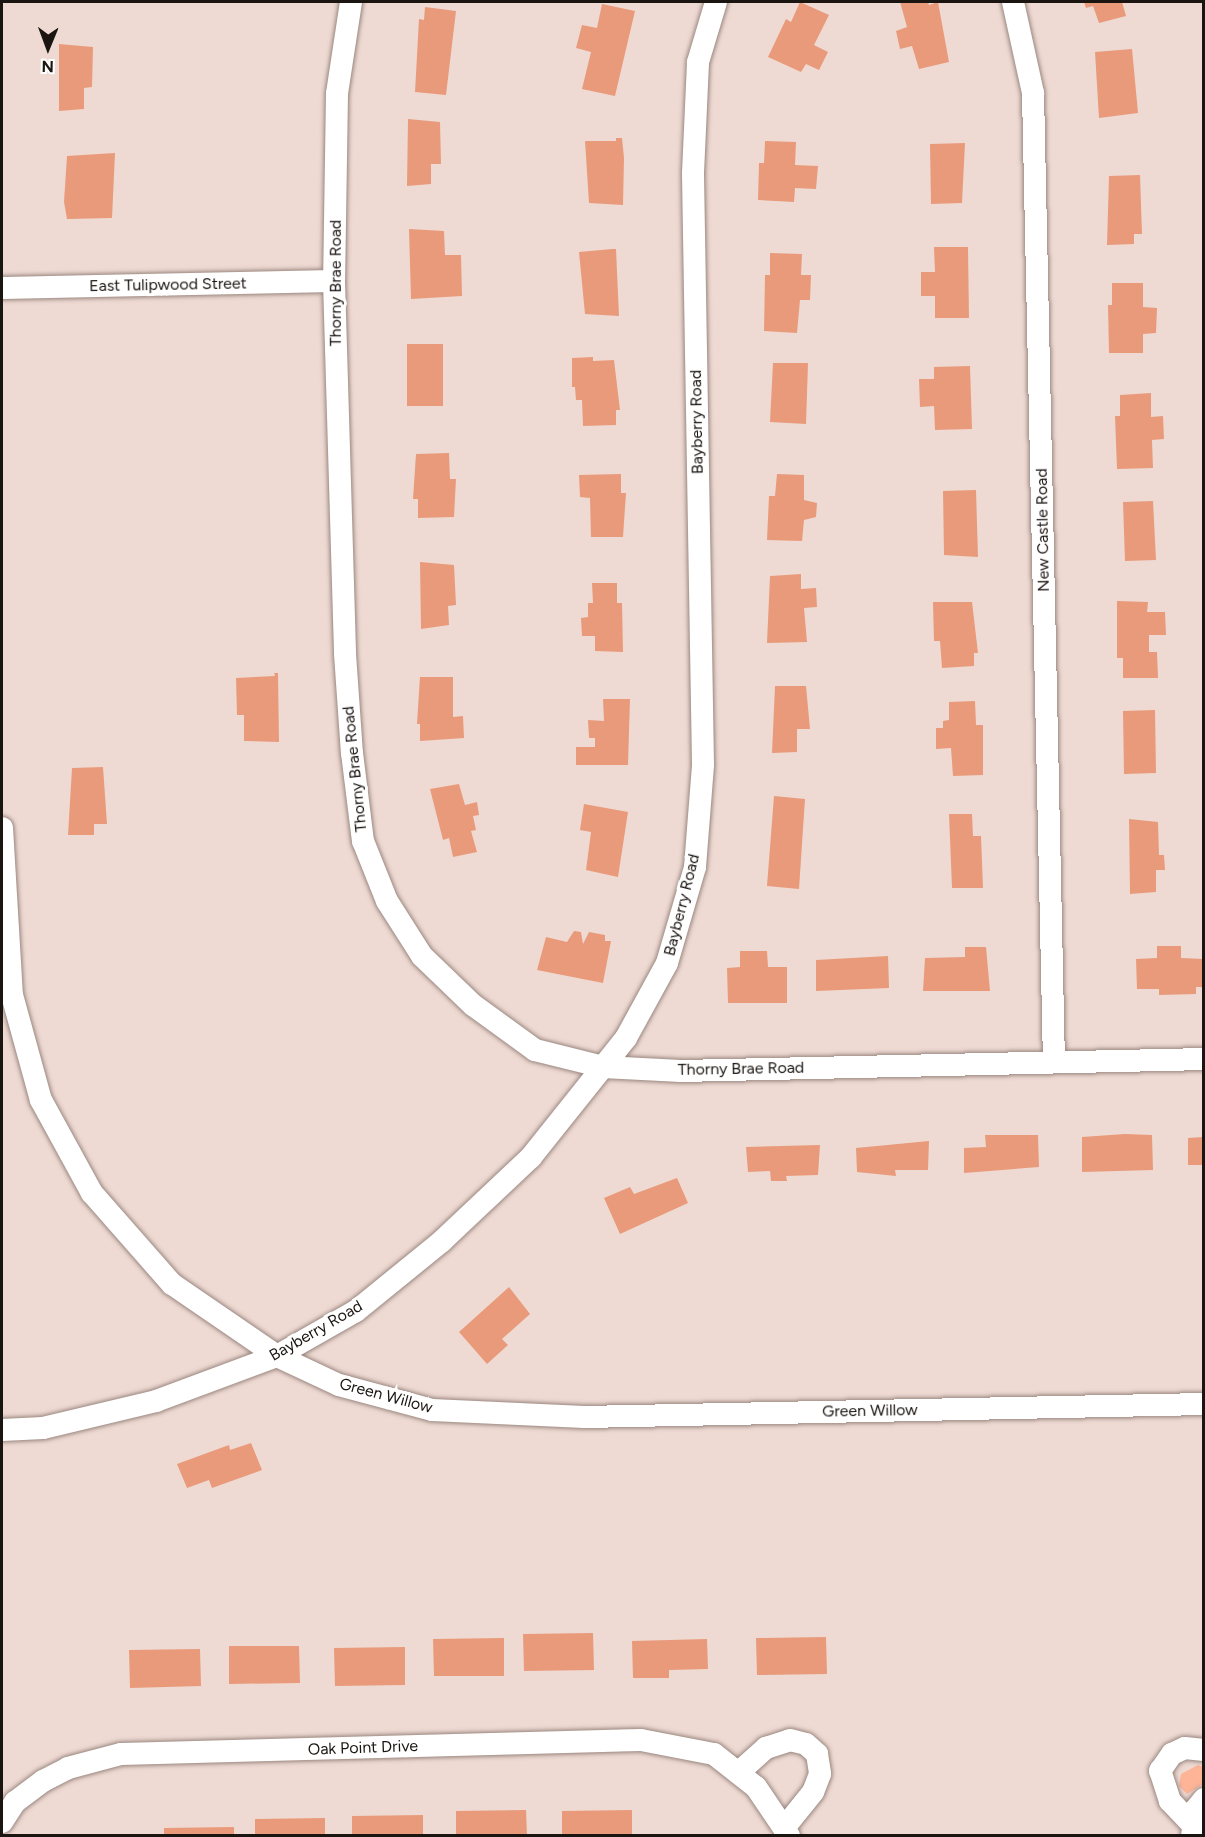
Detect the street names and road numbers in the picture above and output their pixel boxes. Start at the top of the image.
street label: Thorny Brae Road [326,220,346,346]
street label: East Tulipwood Street [89,274,247,296]
street label: Bayberry Road [686,370,708,474]
street label: New Castle Road [1032,468,1054,592]
street label: Thorny Brae Road [339,705,371,833]
street label: Bayberry Road [660,852,704,958]
street label: Thorny Brae Road [678,1058,804,1080]
street label: Bayberry Road [266,1297,366,1365]
street label: Green Willow [337,1374,435,1418]
street label: Green Willow [822,1401,918,1421]
street label: Oak Point Drive [308,1736,418,1760]

